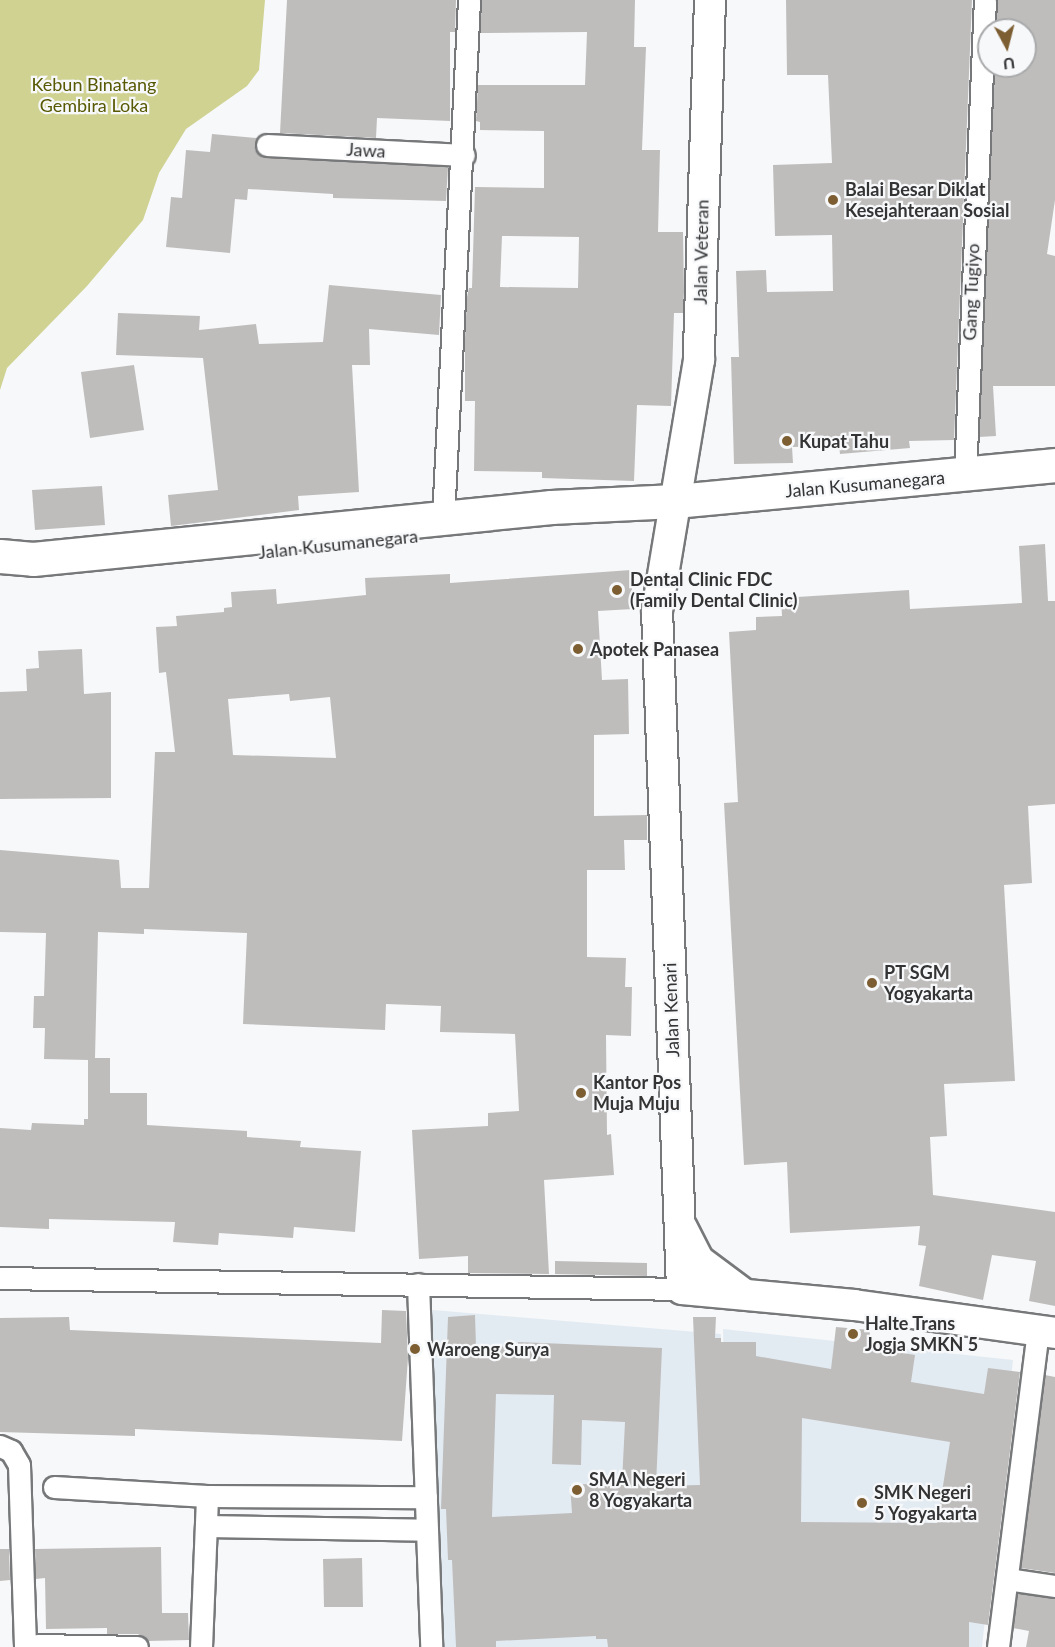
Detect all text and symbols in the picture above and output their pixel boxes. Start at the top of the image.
north arrow [977,18,1037,78]
text: U [1002,54,1016,75]
park label: Kebun Binatang Gembira Loka [32,74,156,116]
street label: Jawa [346,138,386,162]
place label: Balai Besar Diklat Kesejahteraan Sosial [845,179,1009,222]
marker: Balai Besar Diklat Kesejahteraan Sosial [826,193,840,207]
street label: Jalan Veteran [689,199,713,305]
street label: Gang Tugiyo [959,243,983,341]
place label: Kupat Tahu [799,430,890,452]
marker: Kupat Tahu [780,434,794,448]
street label: Jalan Kusumanegara [784,466,946,502]
street label: Jalan Kusumanegara [257,525,419,563]
place label: Dental Clinic FDC (Family Dental Clinic) [630,569,798,612]
marker: Dental Clinic FDC (Family Dental Clinic) [608,581,626,599]
place label: Apotek Panasea [590,638,719,660]
marker: Apotek Panasea [571,642,585,656]
street label: Jalan Kenari [659,962,683,1058]
place label: PT SGM Yogyakarta [884,962,973,1004]
marker: PT SGM Yogyakarta [865,976,879,990]
place label: Kantor Pos Muja Muju [593,1072,681,1114]
marker: Kantor Pos Muja Muju [574,1086,588,1100]
place label: Halte Trans Jogja SMKN 5 [865,1313,978,1356]
marker: Halte Trans Jogja SMKN 5 [846,1327,860,1341]
place label: Waroeng Surya [427,1338,549,1360]
marker: Waroeng Surya [408,1342,422,1356]
place label: SMA Negeri 8 Yogyakarta [589,1469,693,1512]
place label: SMK Negeri 5 Yogyakarta [874,1482,978,1524]
marker: SMA Negeri 8 Yogyakarta [570,1483,584,1497]
marker: SMK Negeri 5 Yogyakarta [855,1496,869,1510]

